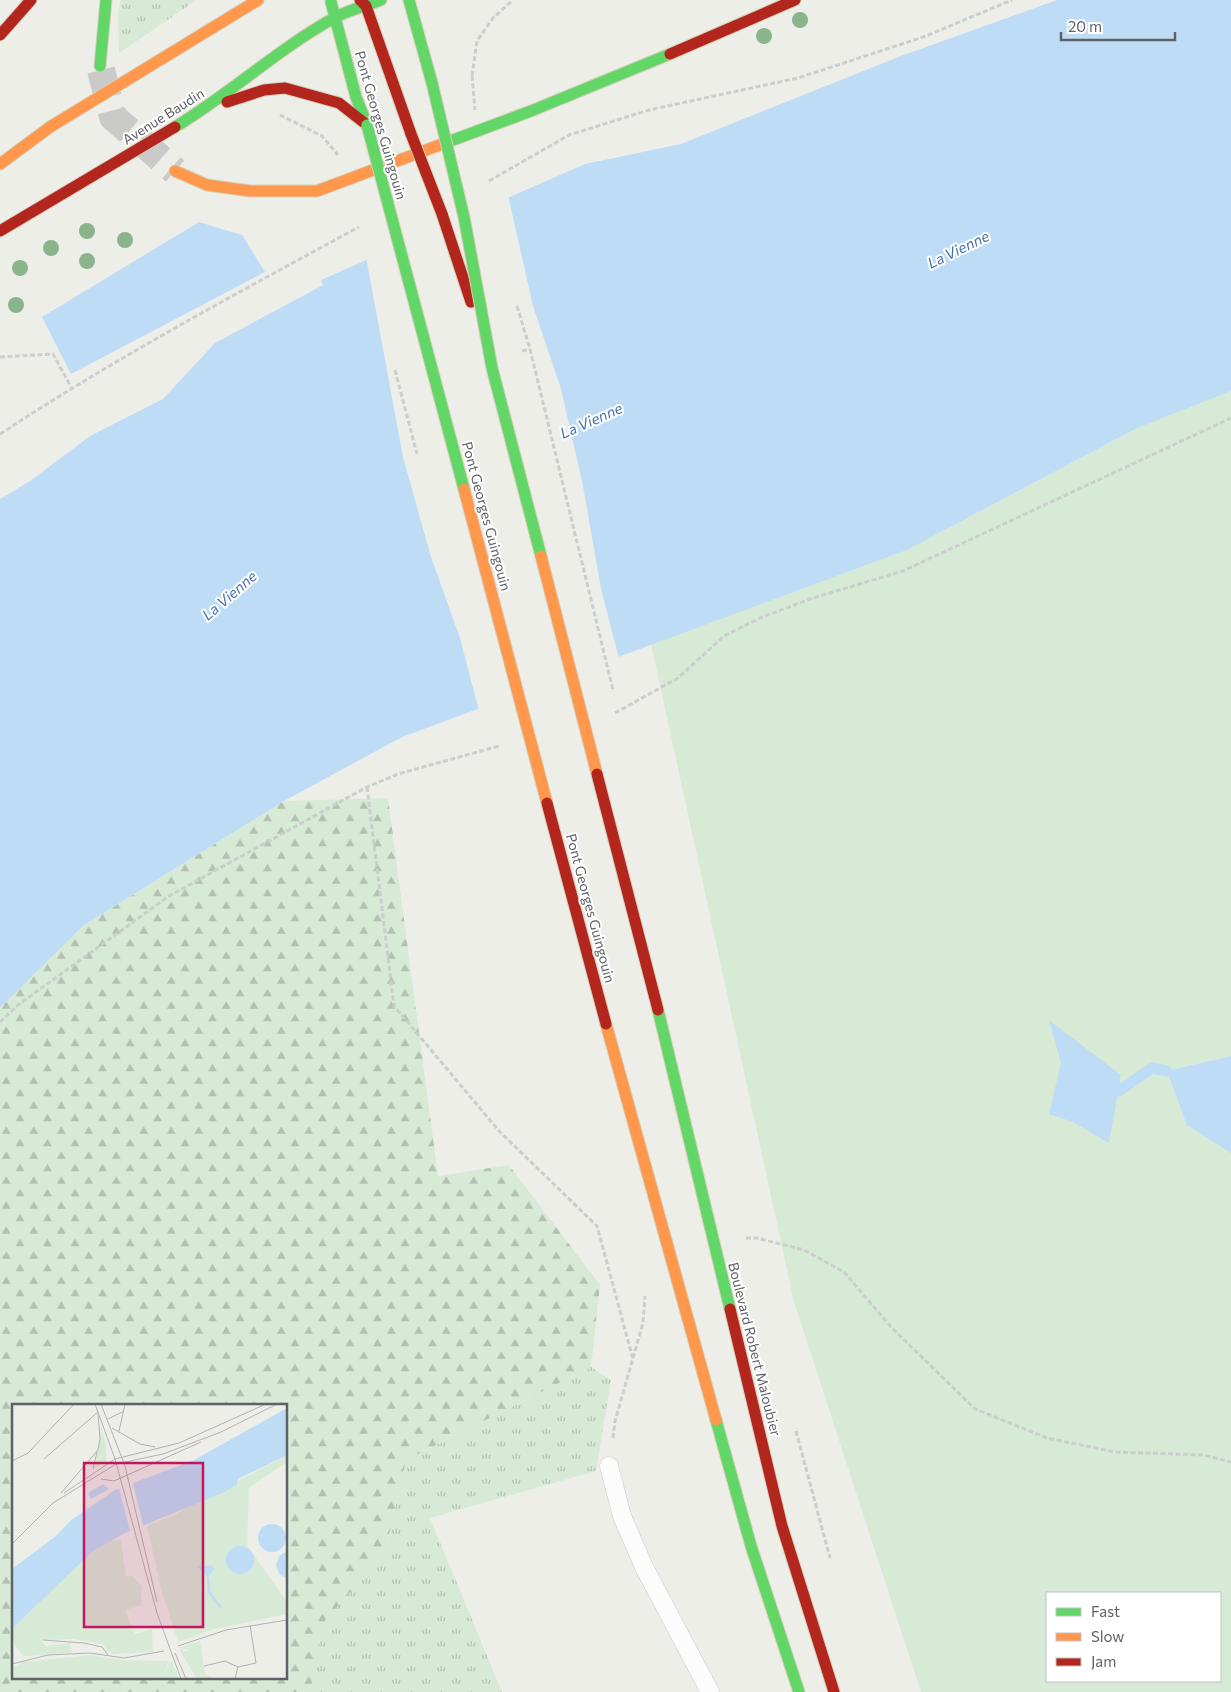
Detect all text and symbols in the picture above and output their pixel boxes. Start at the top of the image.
scale bar [1061,10,1175,42]
text: 20 m [1068,17,1102,35]
street label: Pont Georges Guingouin [352,49,410,201]
street label: Avenue Baudin [119,84,207,148]
water label: La Vienne [924,226,992,272]
water label: La Vienne [557,398,625,442]
street label: Pont Georges Guingouin [459,440,515,592]
water label: La Vienne [198,566,260,624]
street label: Pont Georges Guingouin [563,832,619,984]
street label: Boulevard Robert Maloubier [725,1260,785,1438]
inset map [12,1404,288,1680]
legend [1046,1592,1221,1682]
text: Fast [1091,1602,1120,1620]
text: Slow [1091,1627,1124,1645]
text: Jam [1091,1652,1116,1670]

